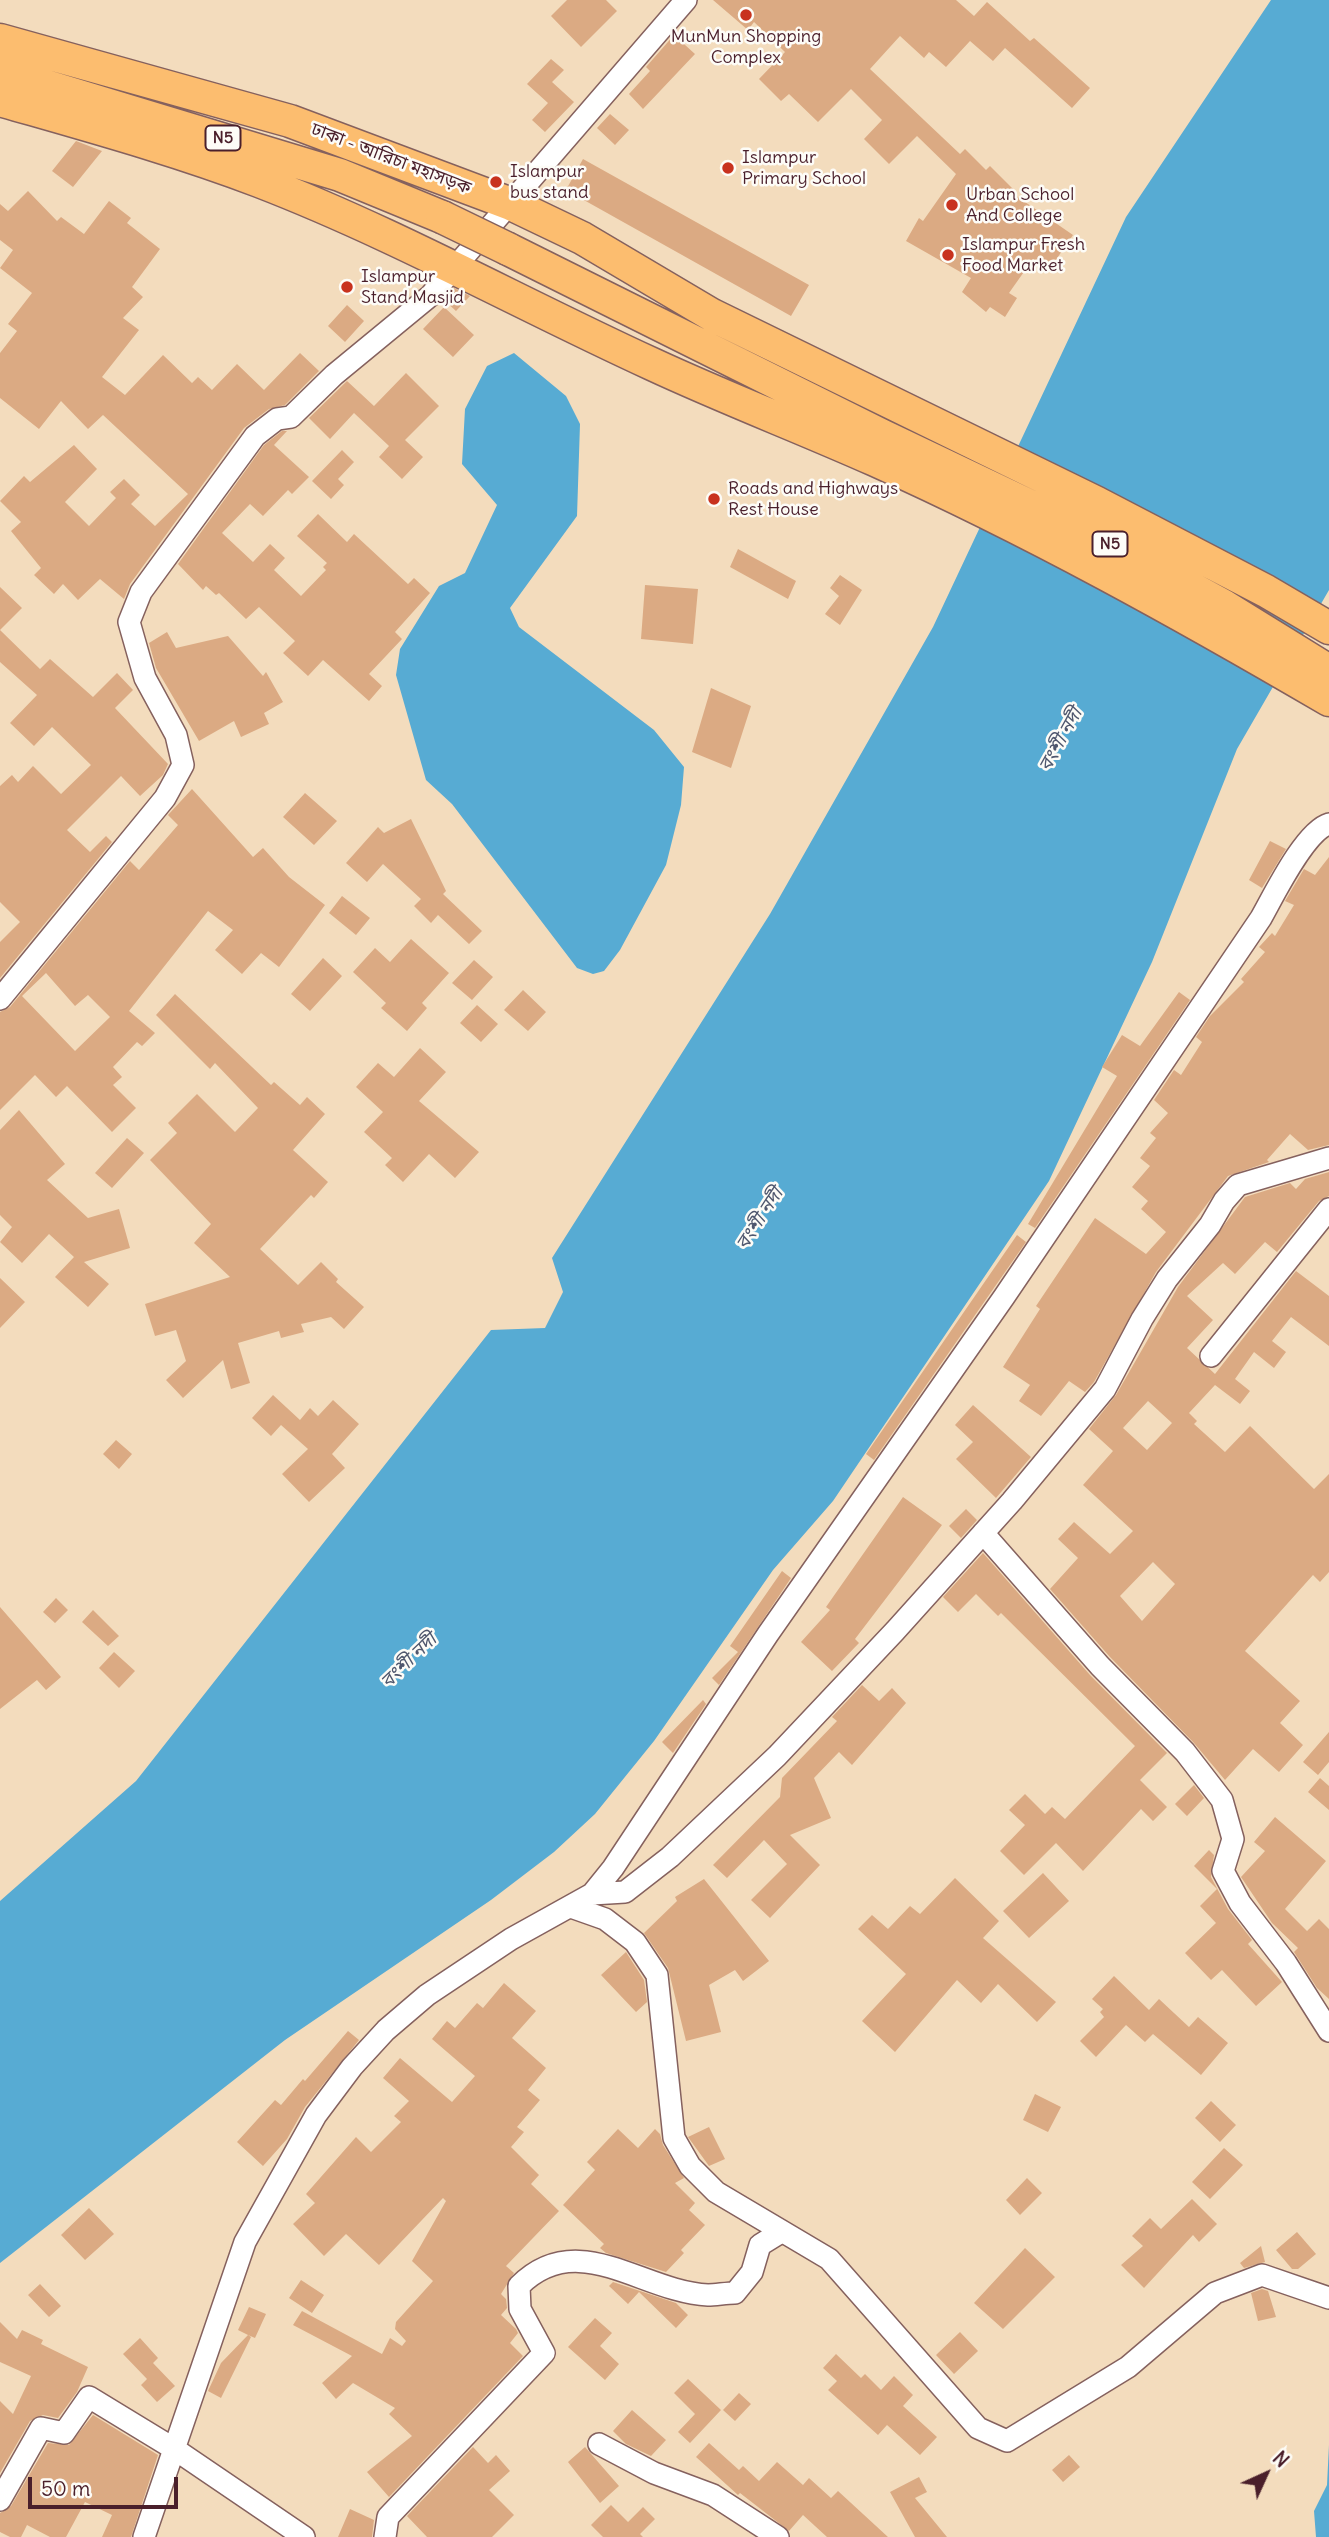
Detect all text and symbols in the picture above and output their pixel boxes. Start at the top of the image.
marker: MunMun Shopping Complex [738,7,754,23]
place label: MunMun Shopping Complex [671,26,821,68]
street label: ঢাকা - আরিচা মহাসড়ক [308,119,474,199]
road number: N5 [206,126,241,150]
place label: Islampur Primary School [742,147,866,190]
marker: Islampur Primary School [720,160,736,176]
place label: Islampur bus stand [510,161,588,204]
marker: Islampur bus stand [488,174,504,190]
place label: Urban School And College [966,184,1074,227]
marker: Urban School And College [944,197,960,213]
place label: Islampur Fresh Food Market [962,234,1085,276]
marker: Islampur Fresh Food Market [940,247,956,263]
place label: Islampur Stand Masjid [361,266,464,308]
marker: Islampur Stand Masjid [339,279,355,295]
place label: Roads and Highways Rest House [728,478,898,520]
marker: Roads and Highways Rest House [706,491,722,507]
road number: N5 [1092,531,1128,556]
water label: বংশী নদী [1034,704,1088,776]
water label: বংশী নদী [732,1184,788,1254]
water label: বংশী নদী [376,1629,442,1693]
north arrow [1231,2439,1301,2509]
text: N [1268,2446,1294,2472]
scale bar [32,2464,182,2508]
text: 50 m [41,2475,90,2502]

